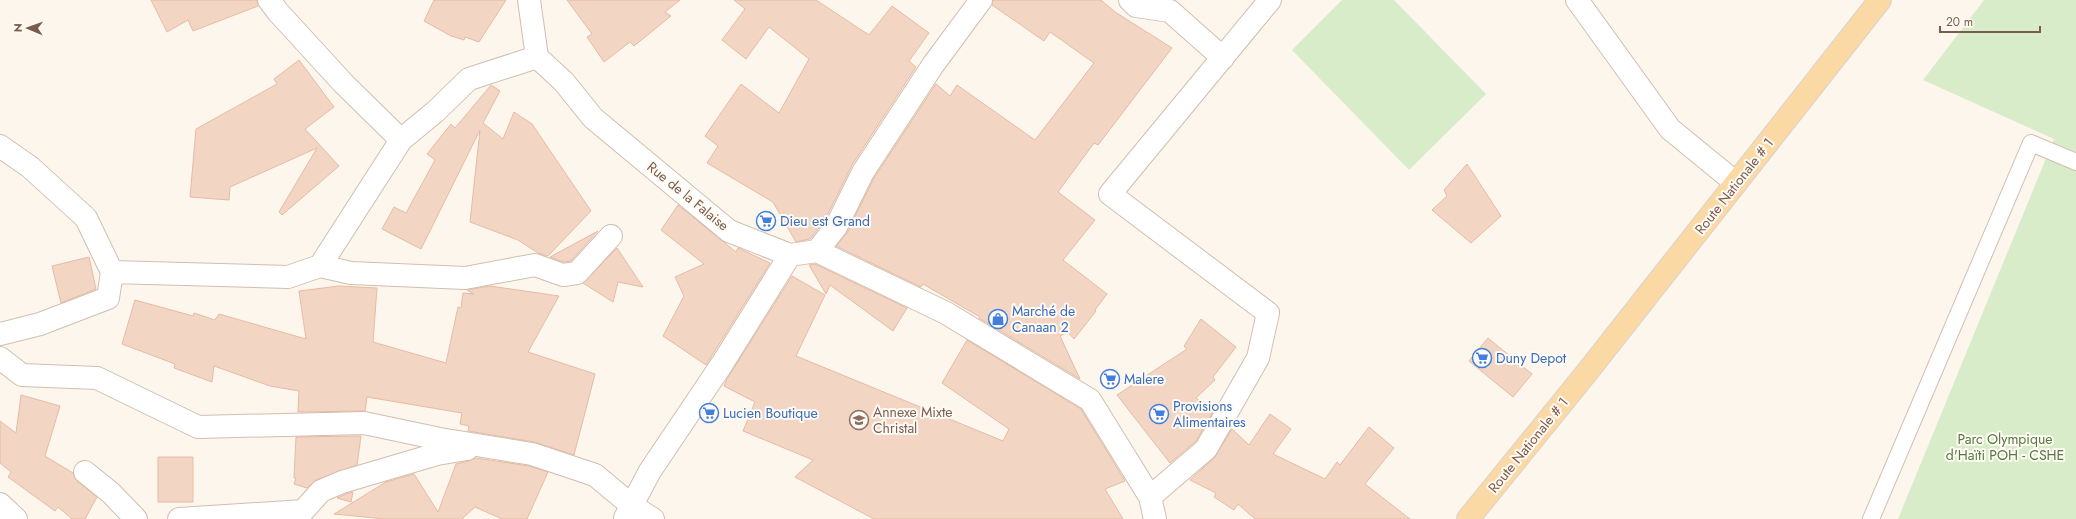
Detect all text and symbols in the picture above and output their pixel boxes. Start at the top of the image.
north arrow [8,8,48,48]
scale bar [1940,8,2040,34]
text: 20 m [1946,13,1973,31]
text: N [10,23,26,32]
street label: Route Nationale # 1 [1690,134,1778,238]
street label: Rue de la Falaise [643,157,733,235]
supermarket icon: Dieu est Grand [755,210,777,232]
place label: Dieu est Grand [780,211,870,231]
place label: Marché de Canaan 2 [1012,301,1075,337]
shop icon: Marché de Canaan 2 [987,308,1009,330]
supermarket icon: Duny Depot [1471,347,1493,369]
place label: Duny Depot [1496,348,1567,368]
supermarket icon: Malere [1099,368,1121,390]
place label: Malere [1124,369,1164,389]
street label: Route Nationale # 1 [1483,393,1573,497]
place label: Provisions Alimentaires [1173,396,1246,432]
supermarket icon: Lucien Boutique [698,402,720,424]
place label: Annexe Mixte Christal [873,402,952,438]
place label: Lucien Boutique [723,403,818,423]
supermarket icon: Provisions Alimentaires [1148,403,1170,425]
school or university icon: Annexe Mixte Christal [848,409,870,431]
park label: Parc Olympique d'Haïti POH - CSHE [1946,429,2064,465]

